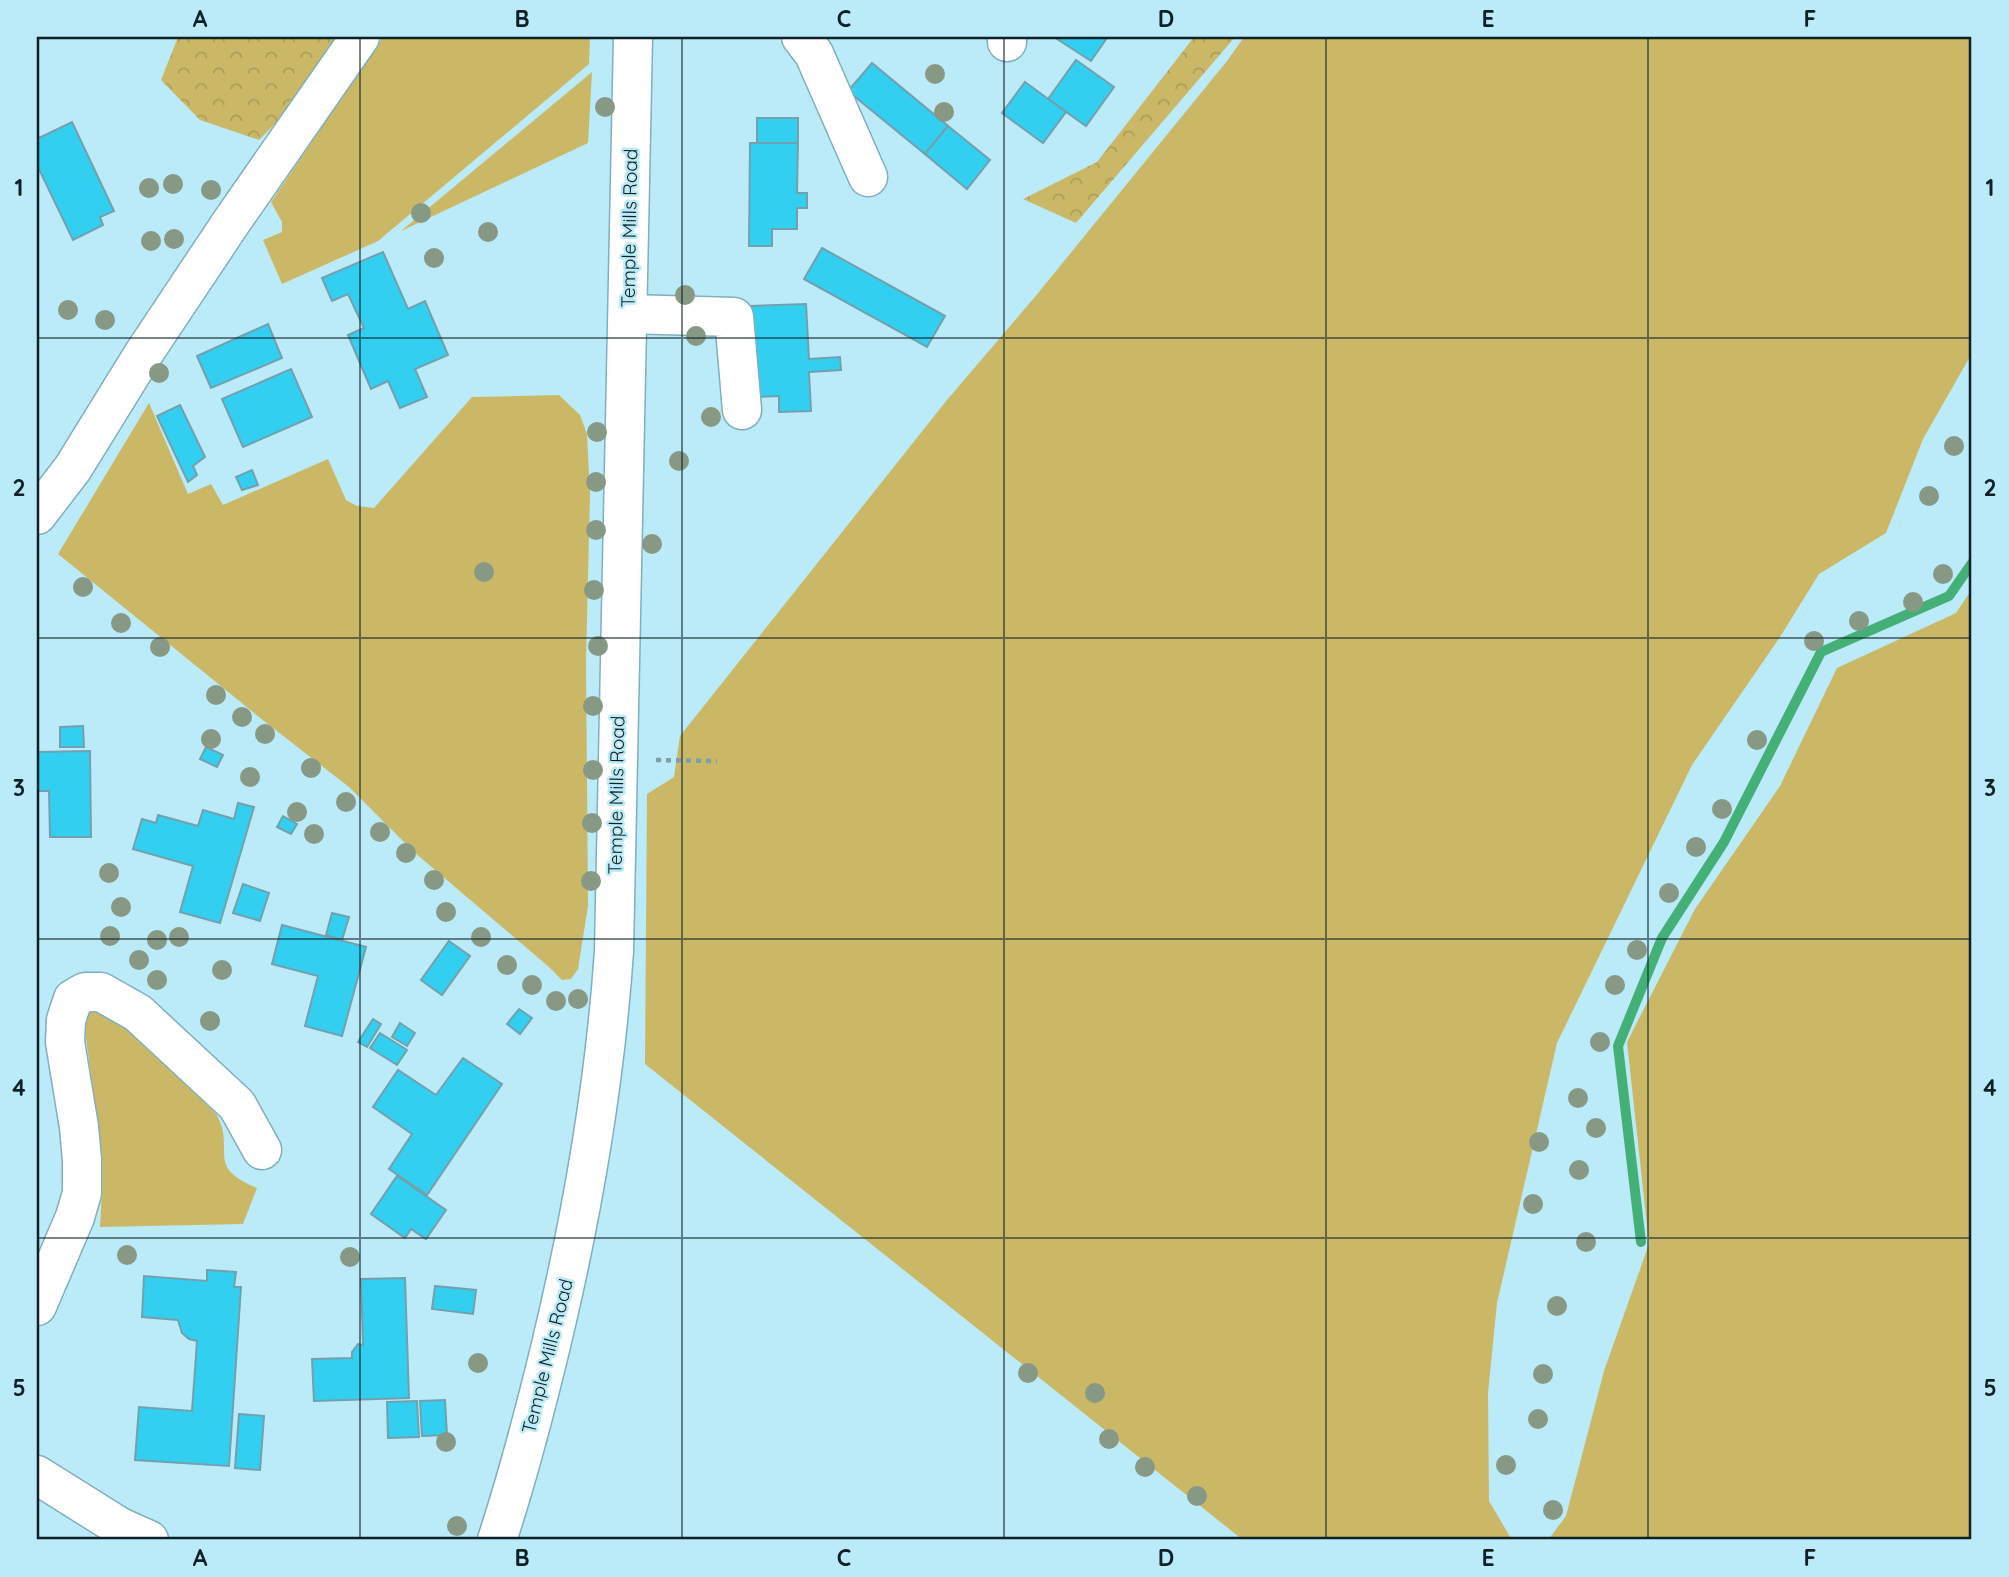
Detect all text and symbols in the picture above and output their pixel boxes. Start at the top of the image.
text: A [193,4,208,33]
text: B [514,4,530,33]
text: C [837,4,851,33]
text: D [1158,4,1174,33]
text: E [1481,4,1495,33]
text: F [1804,4,1816,33]
street label: Temple Mills Road [616,148,642,308]
text: 1 [15,173,23,202]
text: 1 [1986,173,1994,202]
text: 2 [12,473,26,502]
text: 2 [1983,473,1997,502]
street label: Temple Mills Road [603,715,629,875]
text: 3 [13,773,25,802]
text: 3 [1984,773,1996,802]
text: 4 [12,1073,26,1102]
text: 4 [1983,1073,1997,1102]
street label: Temple Mills Road [516,1276,578,1436]
text: 5 [12,1373,26,1402]
text: 5 [1983,1373,1997,1402]
text: A [193,1543,208,1572]
text: B [514,1543,530,1572]
text: C [837,1543,851,1572]
text: D [1158,1543,1174,1572]
text: E [1481,1543,1495,1572]
text: F [1804,1543,1816,1572]

